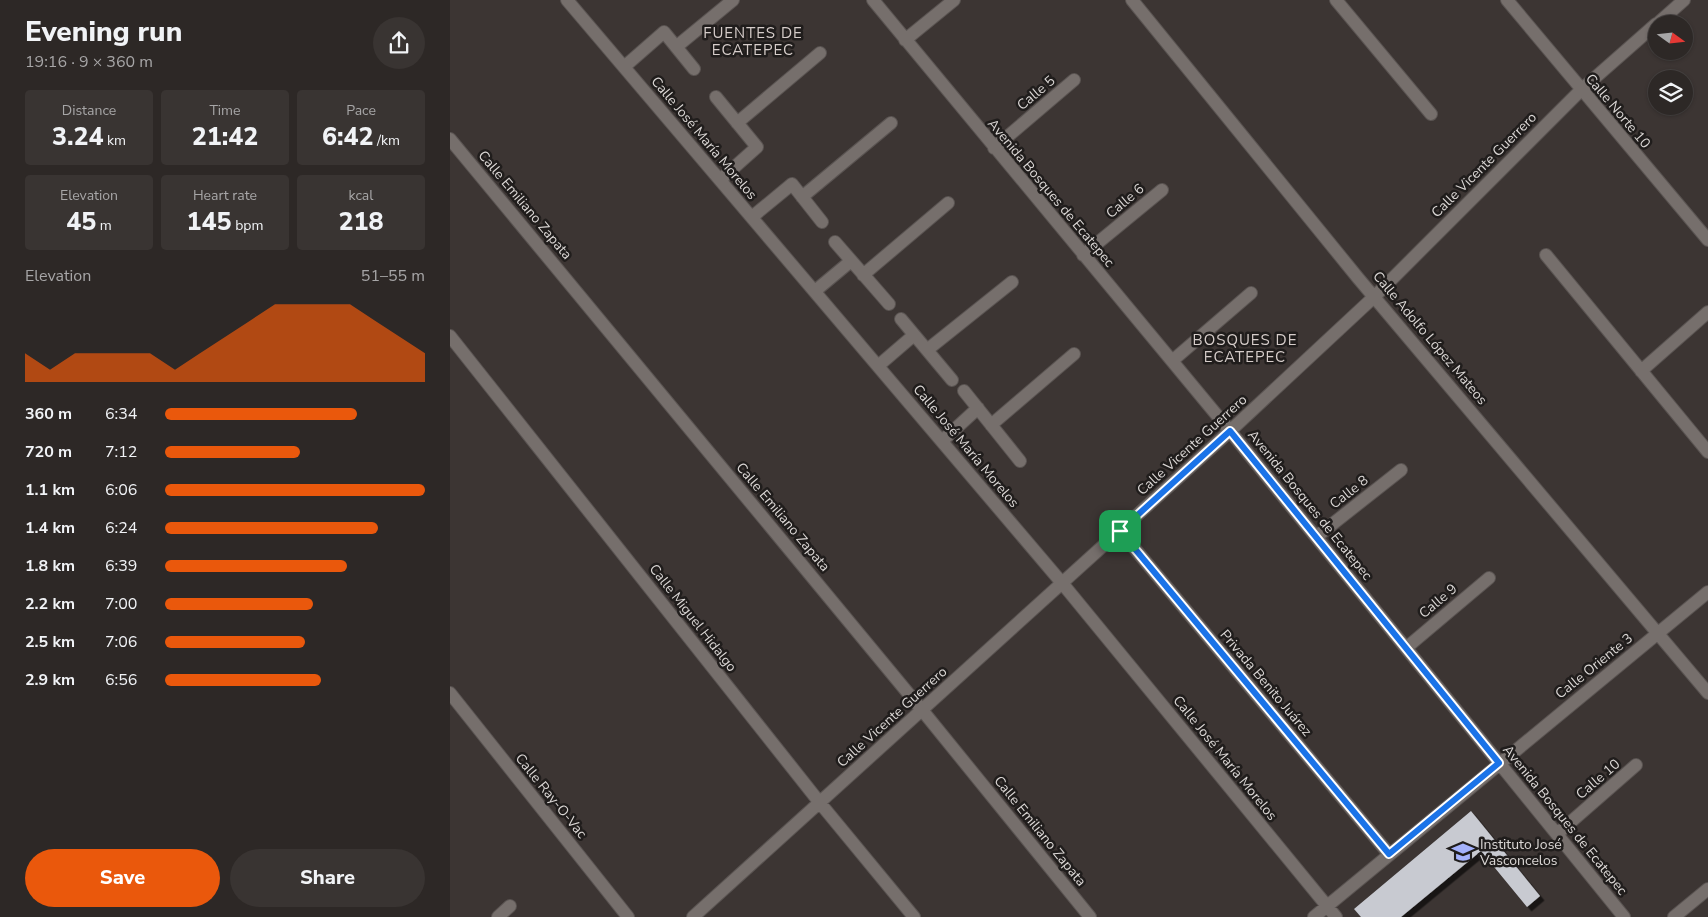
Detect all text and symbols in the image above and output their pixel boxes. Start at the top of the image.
text: Evening run [25,13,182,51]
north arrow [1648,15,1692,60]
map controls [1648,15,1693,115]
button: share [373,17,425,69]
district label: FUENTES DE ECATEPEC [703,23,803,60]
text: 19:16 · 9 × 360 m [25,51,153,73]
street label: Calle Norte 10 [1581,70,1655,152]
button: layers [1648,70,1693,115]
street label: Calle 5 [1013,71,1059,115]
street label: Calle José María Morelos [647,72,761,204]
text: Distance [62,101,116,120]
text: Time [209,101,241,120]
text: Pace [346,101,376,120]
street label: Calle Vicente Guerrero [1427,108,1541,222]
street label: Avenida Bosques de Ecatepec [983,115,1119,272]
text: 3.24 [52,120,103,154]
text: 21:42 [192,120,258,154]
text: 6:42 [322,120,374,154]
text: km [103,131,126,150]
text: /km [374,131,400,150]
street label: Calle Emiliano Zapata [474,146,576,264]
street label: Calle 6 [1102,179,1148,223]
text: Elevation [60,186,118,205]
text: Heart rate [193,186,257,205]
text: kcal [349,186,373,205]
text: 45 [66,205,96,239]
text: 145 [187,205,232,239]
text: 218 [338,205,384,239]
text: m [96,216,112,235]
text: bpm [232,216,263,235]
text: Elevation [25,265,91,287]
text: 51–55 m [361,265,425,287]
street label: Calle Adolfo López Mateos [1368,267,1492,409]
district label: BOSQUES DE ECATEPEC [1193,330,1297,367]
street label: Calle José María Morelos [909,380,1023,512]
street label: Calle Vicente Guerrero [1133,390,1251,500]
text: 360 m [25,403,72,425]
text: 6:34 [105,403,137,425]
street label: Avenida Bosques de Ecatepec [1243,426,1377,584]
text: 720 m [25,441,72,463]
text: 7:12 [105,441,137,463]
street label: Calle Emiliano Zapata [732,458,834,576]
street label: Calle 8 [1326,471,1372,513]
text: 1.1 km [25,479,75,501]
text: 6:06 [105,479,137,501]
pin [1099,510,1141,552]
text: 1.4 km [25,517,75,539]
text: 6:24 [105,517,137,539]
icon: arrive [1106,517,1134,545]
text: 1.8 km [25,555,75,577]
text: 6:39 [105,555,137,577]
street label: Calle Miguel Hidalgo [645,560,741,676]
street label: Calle 9 [1415,579,1461,623]
text: 2.2 km [25,593,75,615]
text: 7:00 [105,593,137,615]
street label: Privada Benito Juárez [1216,626,1317,741]
street label: Calle Oriente 3 [1551,629,1637,703]
text: 2.5 km [25,631,75,653]
text: 7:06 [105,631,137,653]
street label: Calle Vicente Guerrero [833,662,951,772]
text: 2.9 km [25,669,75,691]
text: 6:56 [105,669,137,691]
street label: Calle José María Morelos [1169,692,1281,825]
street label: Avenida Bosques de Ecatepec [1498,741,1632,899]
street label: Calle Ray-O-Vac [511,750,591,843]
street label: Calle 10 [1572,755,1624,803]
street label: Calle Emiliano Zapata [990,772,1090,890]
place label: Instituto José Vasconcelos [1479,835,1562,870]
school or university icon: Instituto José Vasconcelos [1450,839,1476,865]
button: Save [25,849,220,907]
button: Share [230,849,425,907]

